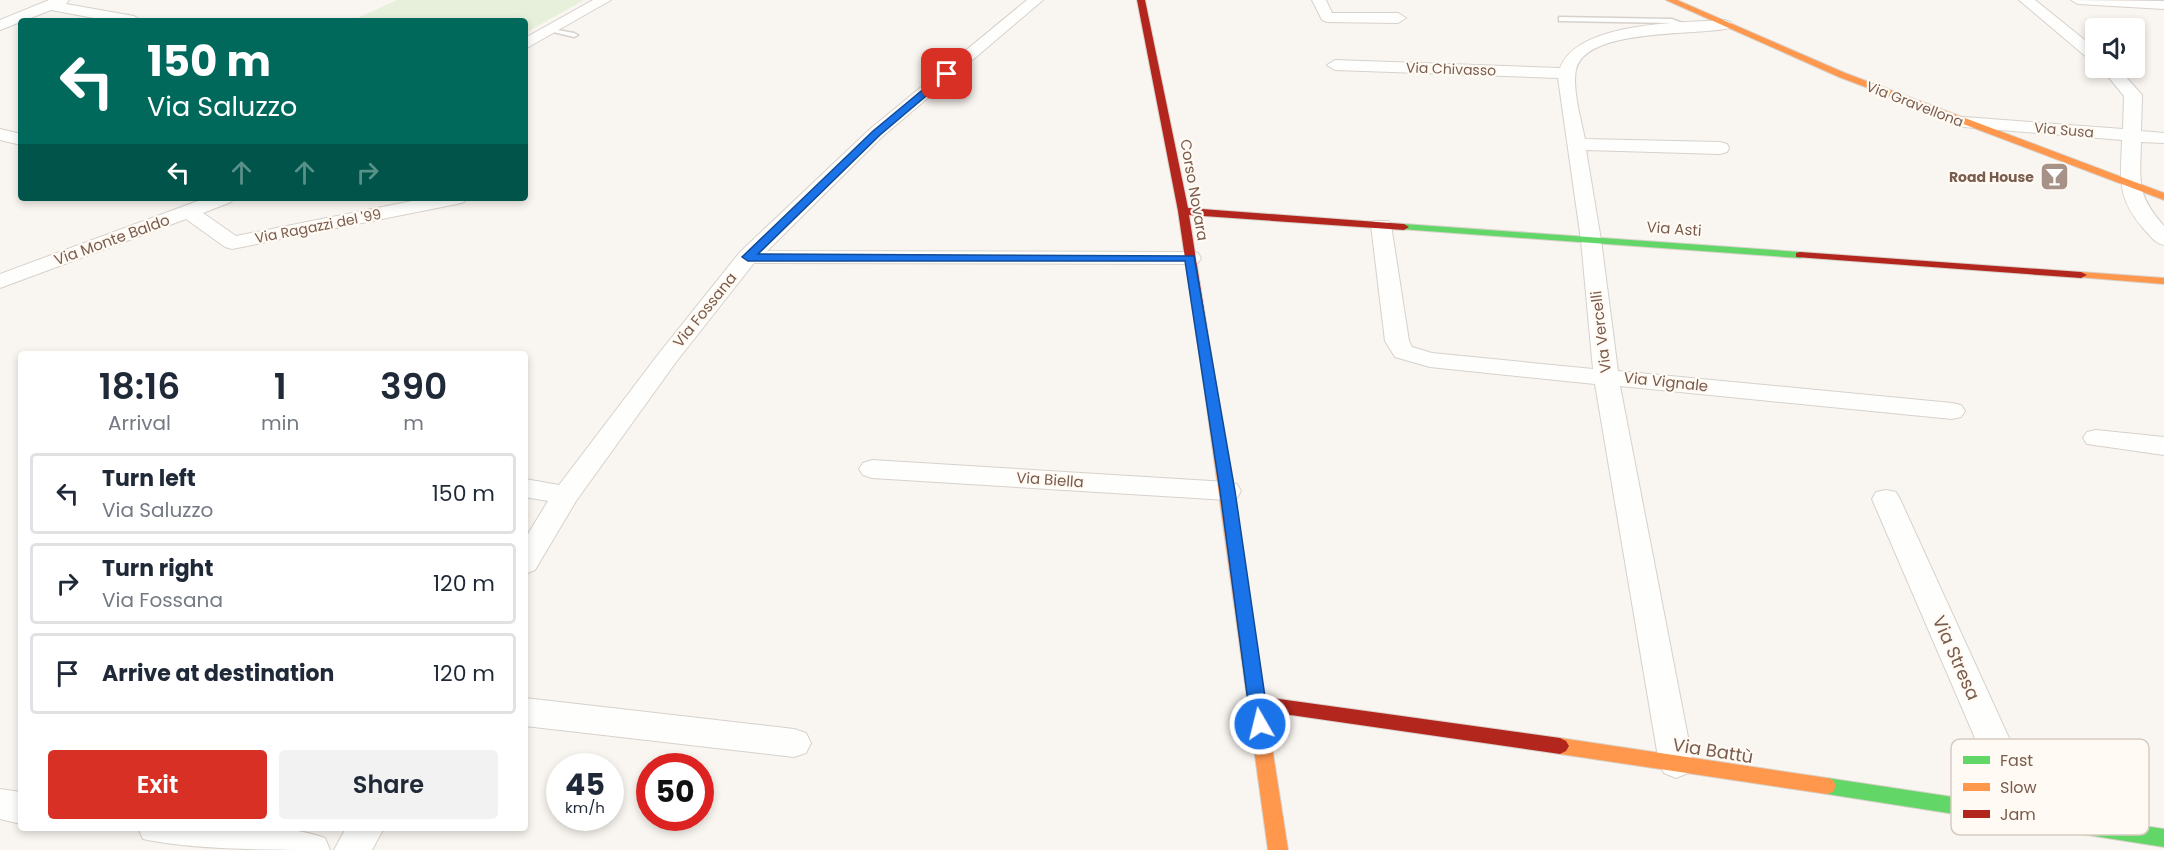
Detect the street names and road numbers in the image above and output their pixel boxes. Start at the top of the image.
street label: Via Chivasso [1406,57,1496,81]
street label: Via Gravellona [1864,76,1966,132]
street label: Via Susa [2033,117,2095,143]
street label: Corso Novara [1175,138,1214,242]
street label: Via Ragazzi del '99 [253,204,383,248]
street label: Via Monte Baldo [51,209,173,270]
street label: Via Asti [1646,216,1702,241]
street label: Via Fossana [668,268,741,352]
street label: Via Vercelli [1585,290,1616,374]
street label: Via Vignale [1623,367,1709,396]
street label: Via Biella [1016,467,1085,492]
street label: Via Stresa [1927,612,1986,704]
street label: Via Battù [1671,732,1755,769]

